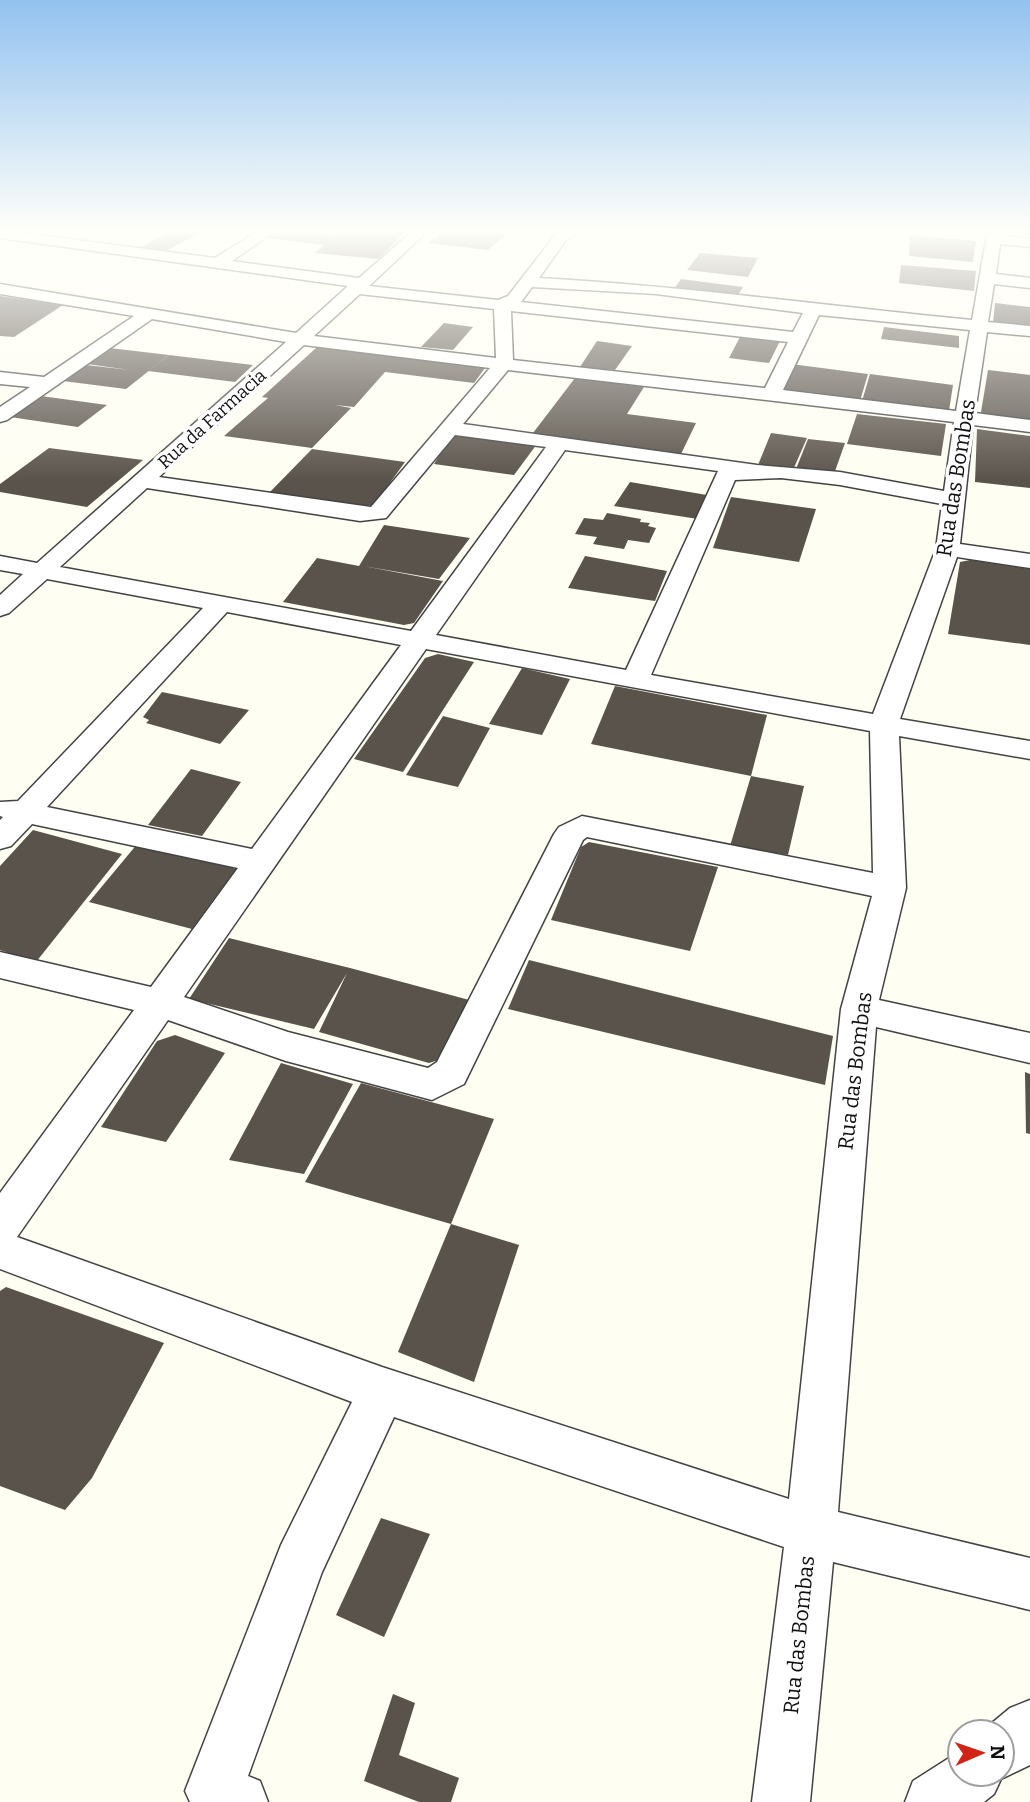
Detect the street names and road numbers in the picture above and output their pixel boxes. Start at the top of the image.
street label: Rua da Farmacia [153,365,271,473]
street label: Rua das Bombas [931,397,981,559]
street label: Rua das Bombas [832,990,878,1152]
street label: Rua das Bombas [778,1554,820,1716]

